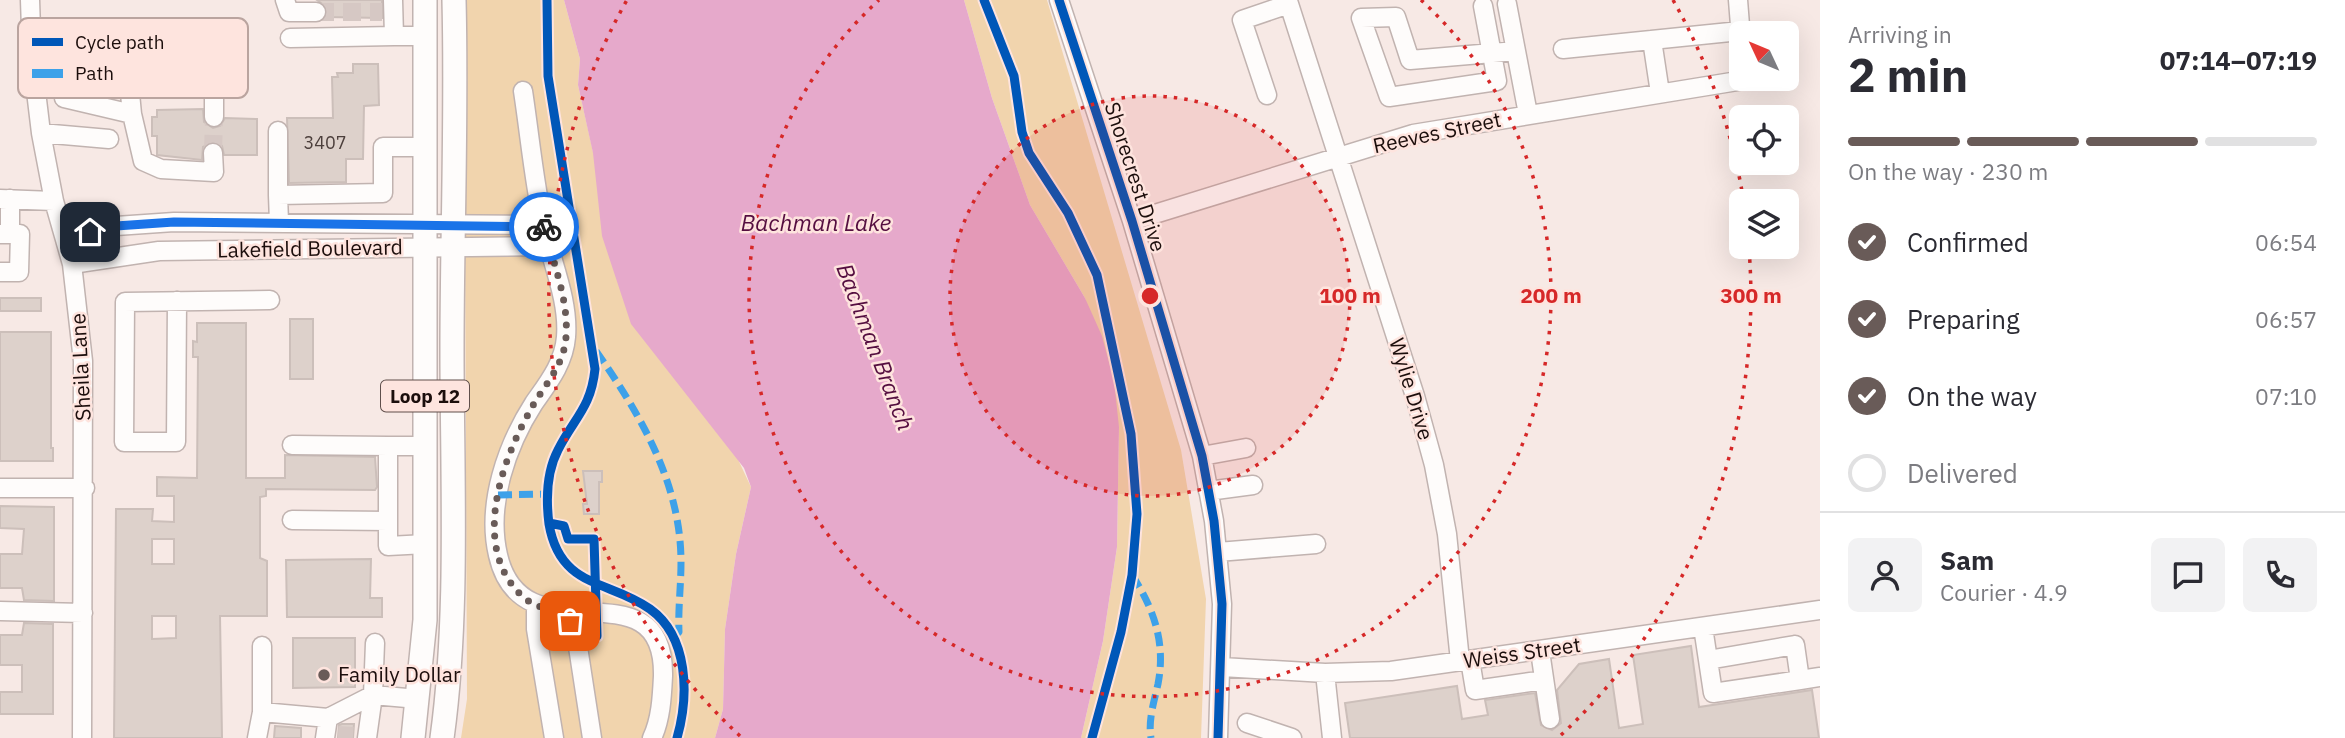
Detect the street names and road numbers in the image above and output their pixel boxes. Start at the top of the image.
street label: Shorecrest Drive [1099,98,1173,255]
street label: Reeves Street [1370,105,1504,159]
street label: Lakefield Boulevard [217,232,403,264]
street label: Sheila Lane [63,312,97,422]
street label: Wylie Drive [1383,334,1441,443]
road number: Loop 12 [381,380,469,412]
street label: Weiss Street [1461,630,1582,674]

